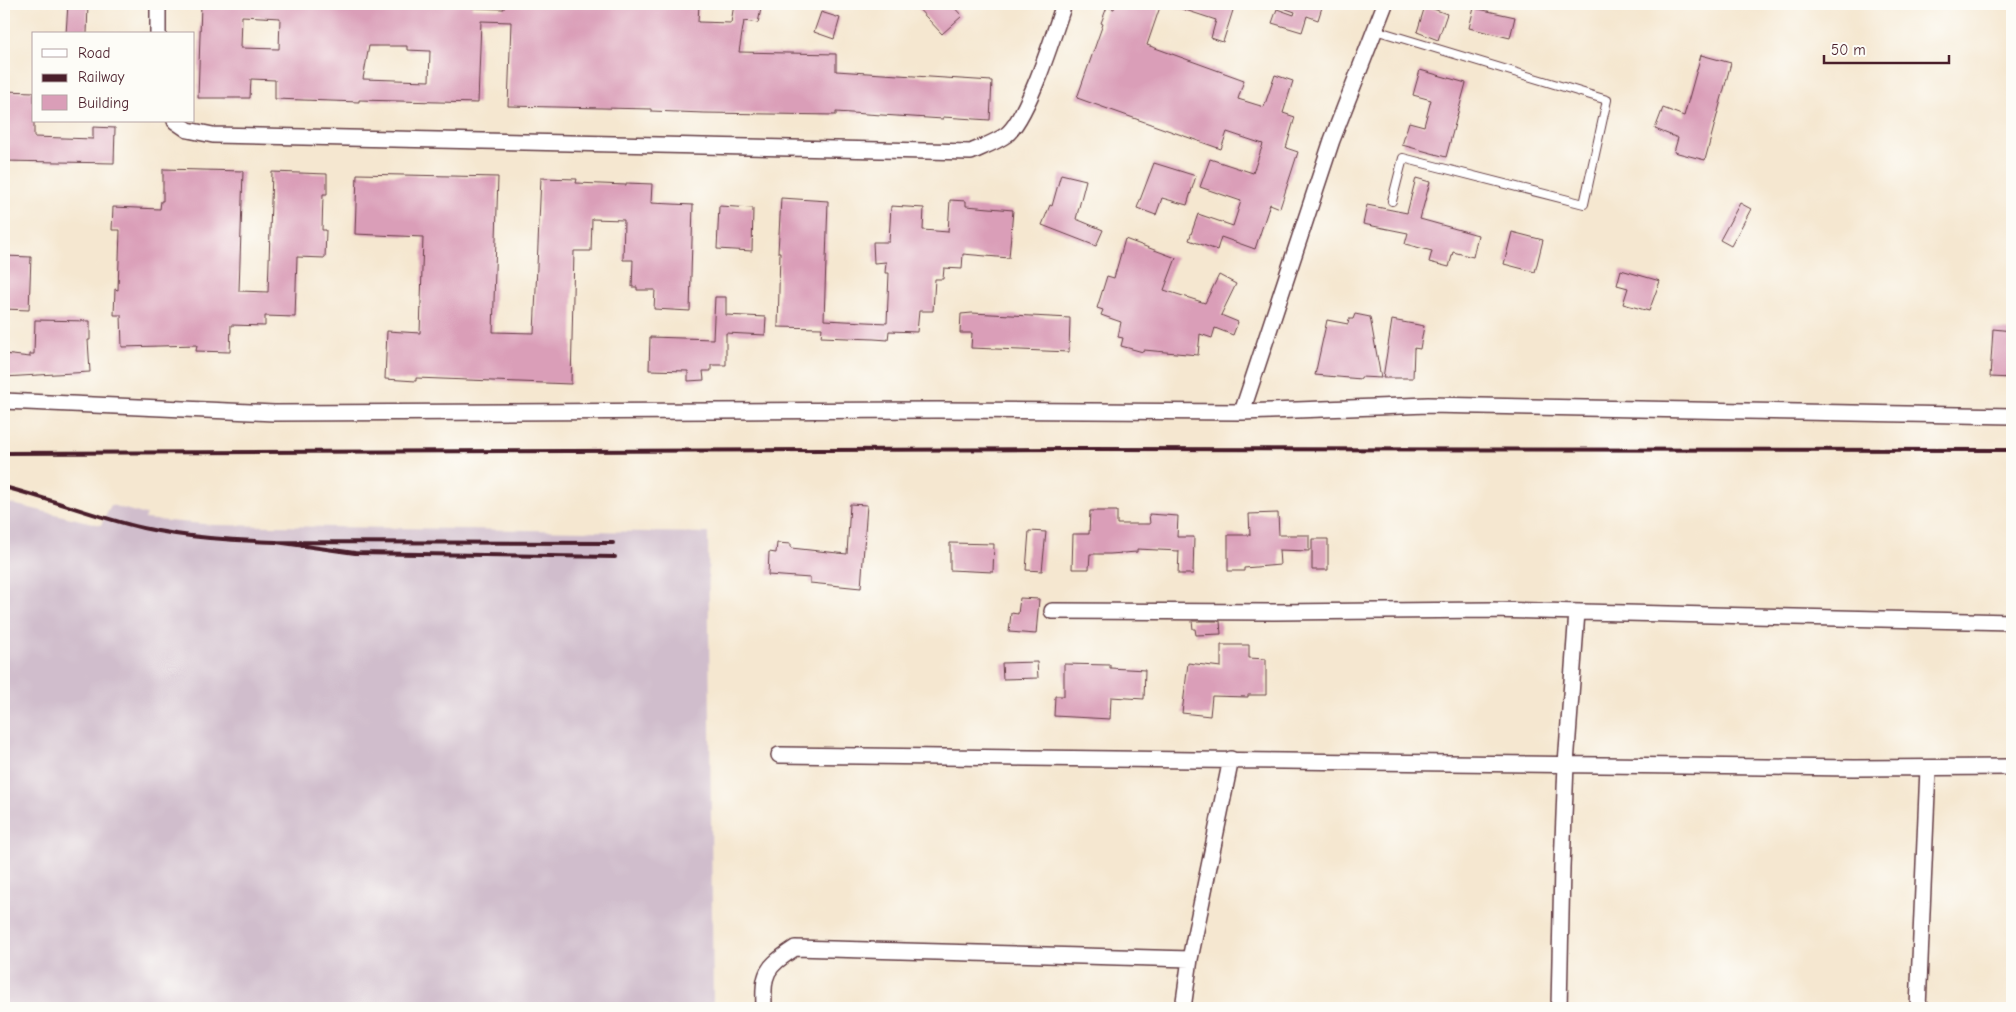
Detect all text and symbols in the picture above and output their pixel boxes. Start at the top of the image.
legend [32,32,195,122]
scale bar [1824,32,1948,64]
text: 50 m [1831,41,1866,59]
text: Road [78,44,110,62]
text: Railway [78,68,125,86]
text: Building [78,94,129,112]

